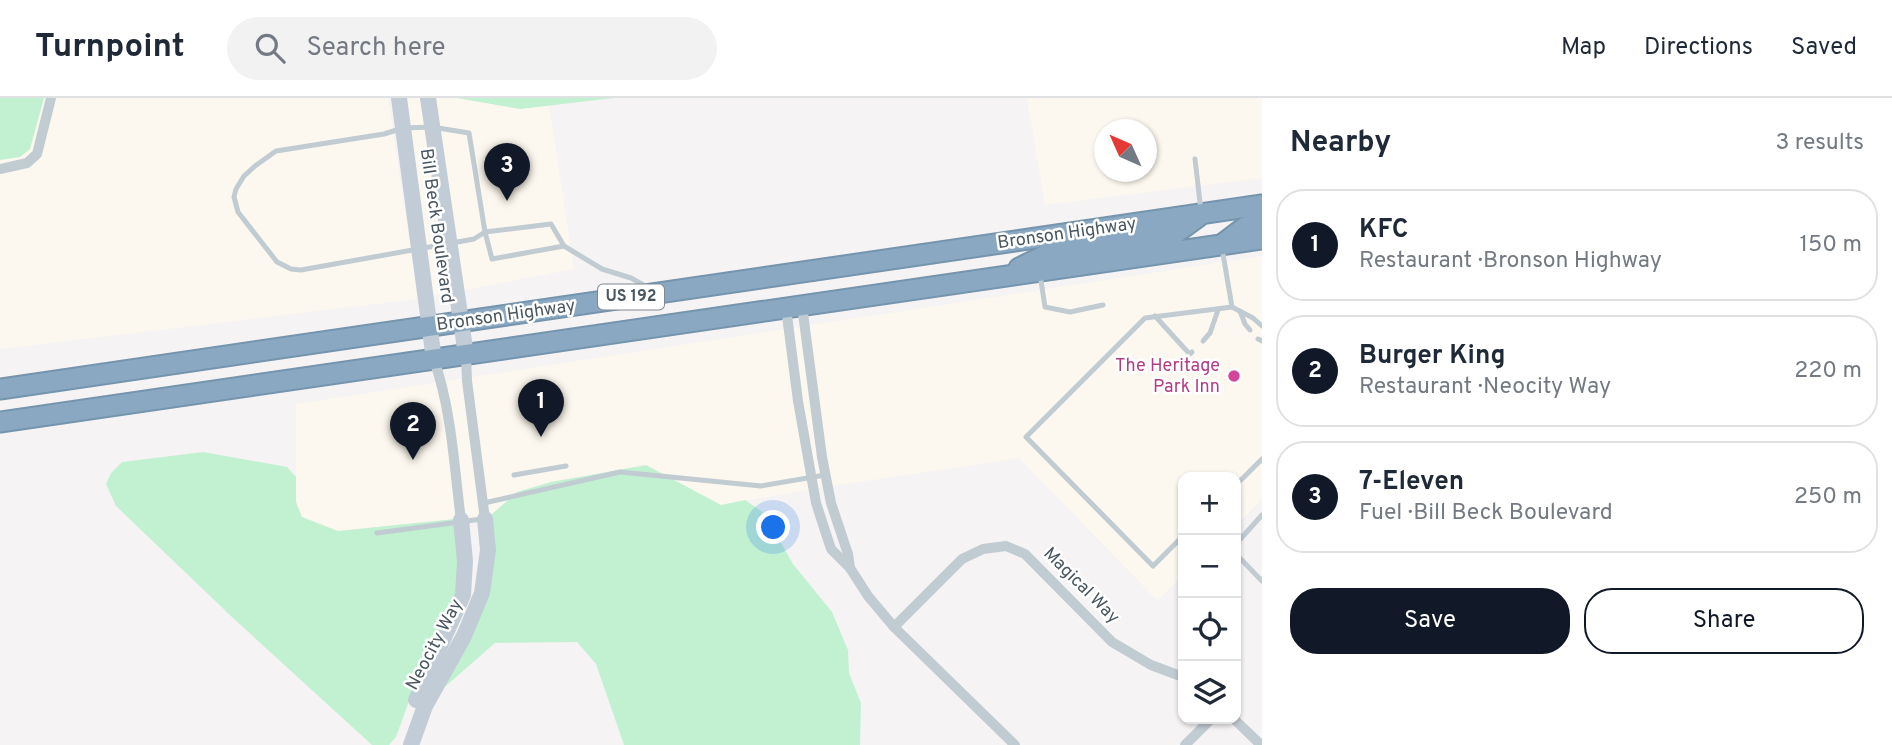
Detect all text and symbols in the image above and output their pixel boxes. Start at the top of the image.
search box [227,17,717,80]
text: Turnpoint [35,27,185,69]
icon: search [251,29,289,67]
text: Search here [307,32,446,65]
text: Map [1561,33,1606,63]
text: Directions [1644,33,1753,63]
text: Saved [1791,33,1857,63]
north arrow [1094,119,1157,182]
text: Nearby [1290,125,1391,162]
text: 3 results [1775,129,1864,158]
pin: 3 [484,143,530,201]
street label: Bill Beck Boulevard [414,147,458,305]
street label: Bronson Highway [996,213,1138,255]
text: KFC [1359,214,1408,247]
text: 1 [1310,231,1320,260]
text: 150 m [1800,231,1862,260]
text: Restaurant · Bronson Highway [1359,247,1662,276]
road number: US 192 [598,284,664,309]
street label: Bronson Highway [435,295,577,337]
text: Burger King [1359,340,1506,373]
place label: The Heritage Park Inn [1115,355,1220,399]
text: 2 [1308,357,1322,386]
text: 220 m [1794,357,1862,386]
marker: The Heritage Park Inn [1226,368,1242,384]
text: Restaurant · Neocity Way [1359,373,1611,402]
pin: 1 [518,379,564,437]
pin: 2 [390,402,436,460]
text: 7-Eleven [1359,466,1464,499]
map controls [1178,472,1241,724]
button: + [1178,472,1241,535]
text: 3 [1308,483,1322,512]
text: 250 m [1794,483,1862,512]
text: Fuel · Bill Beck Boulevard [1359,499,1613,528]
your location [756,510,790,544]
button: − [1178,535,1241,598]
street label: Magical Way [1038,543,1124,629]
button: Save [1290,588,1570,654]
button: Share [1584,588,1864,654]
street label: Neocity Way [401,595,469,695]
button: locate [1178,598,1241,661]
button: layers [1178,661,1241,724]

